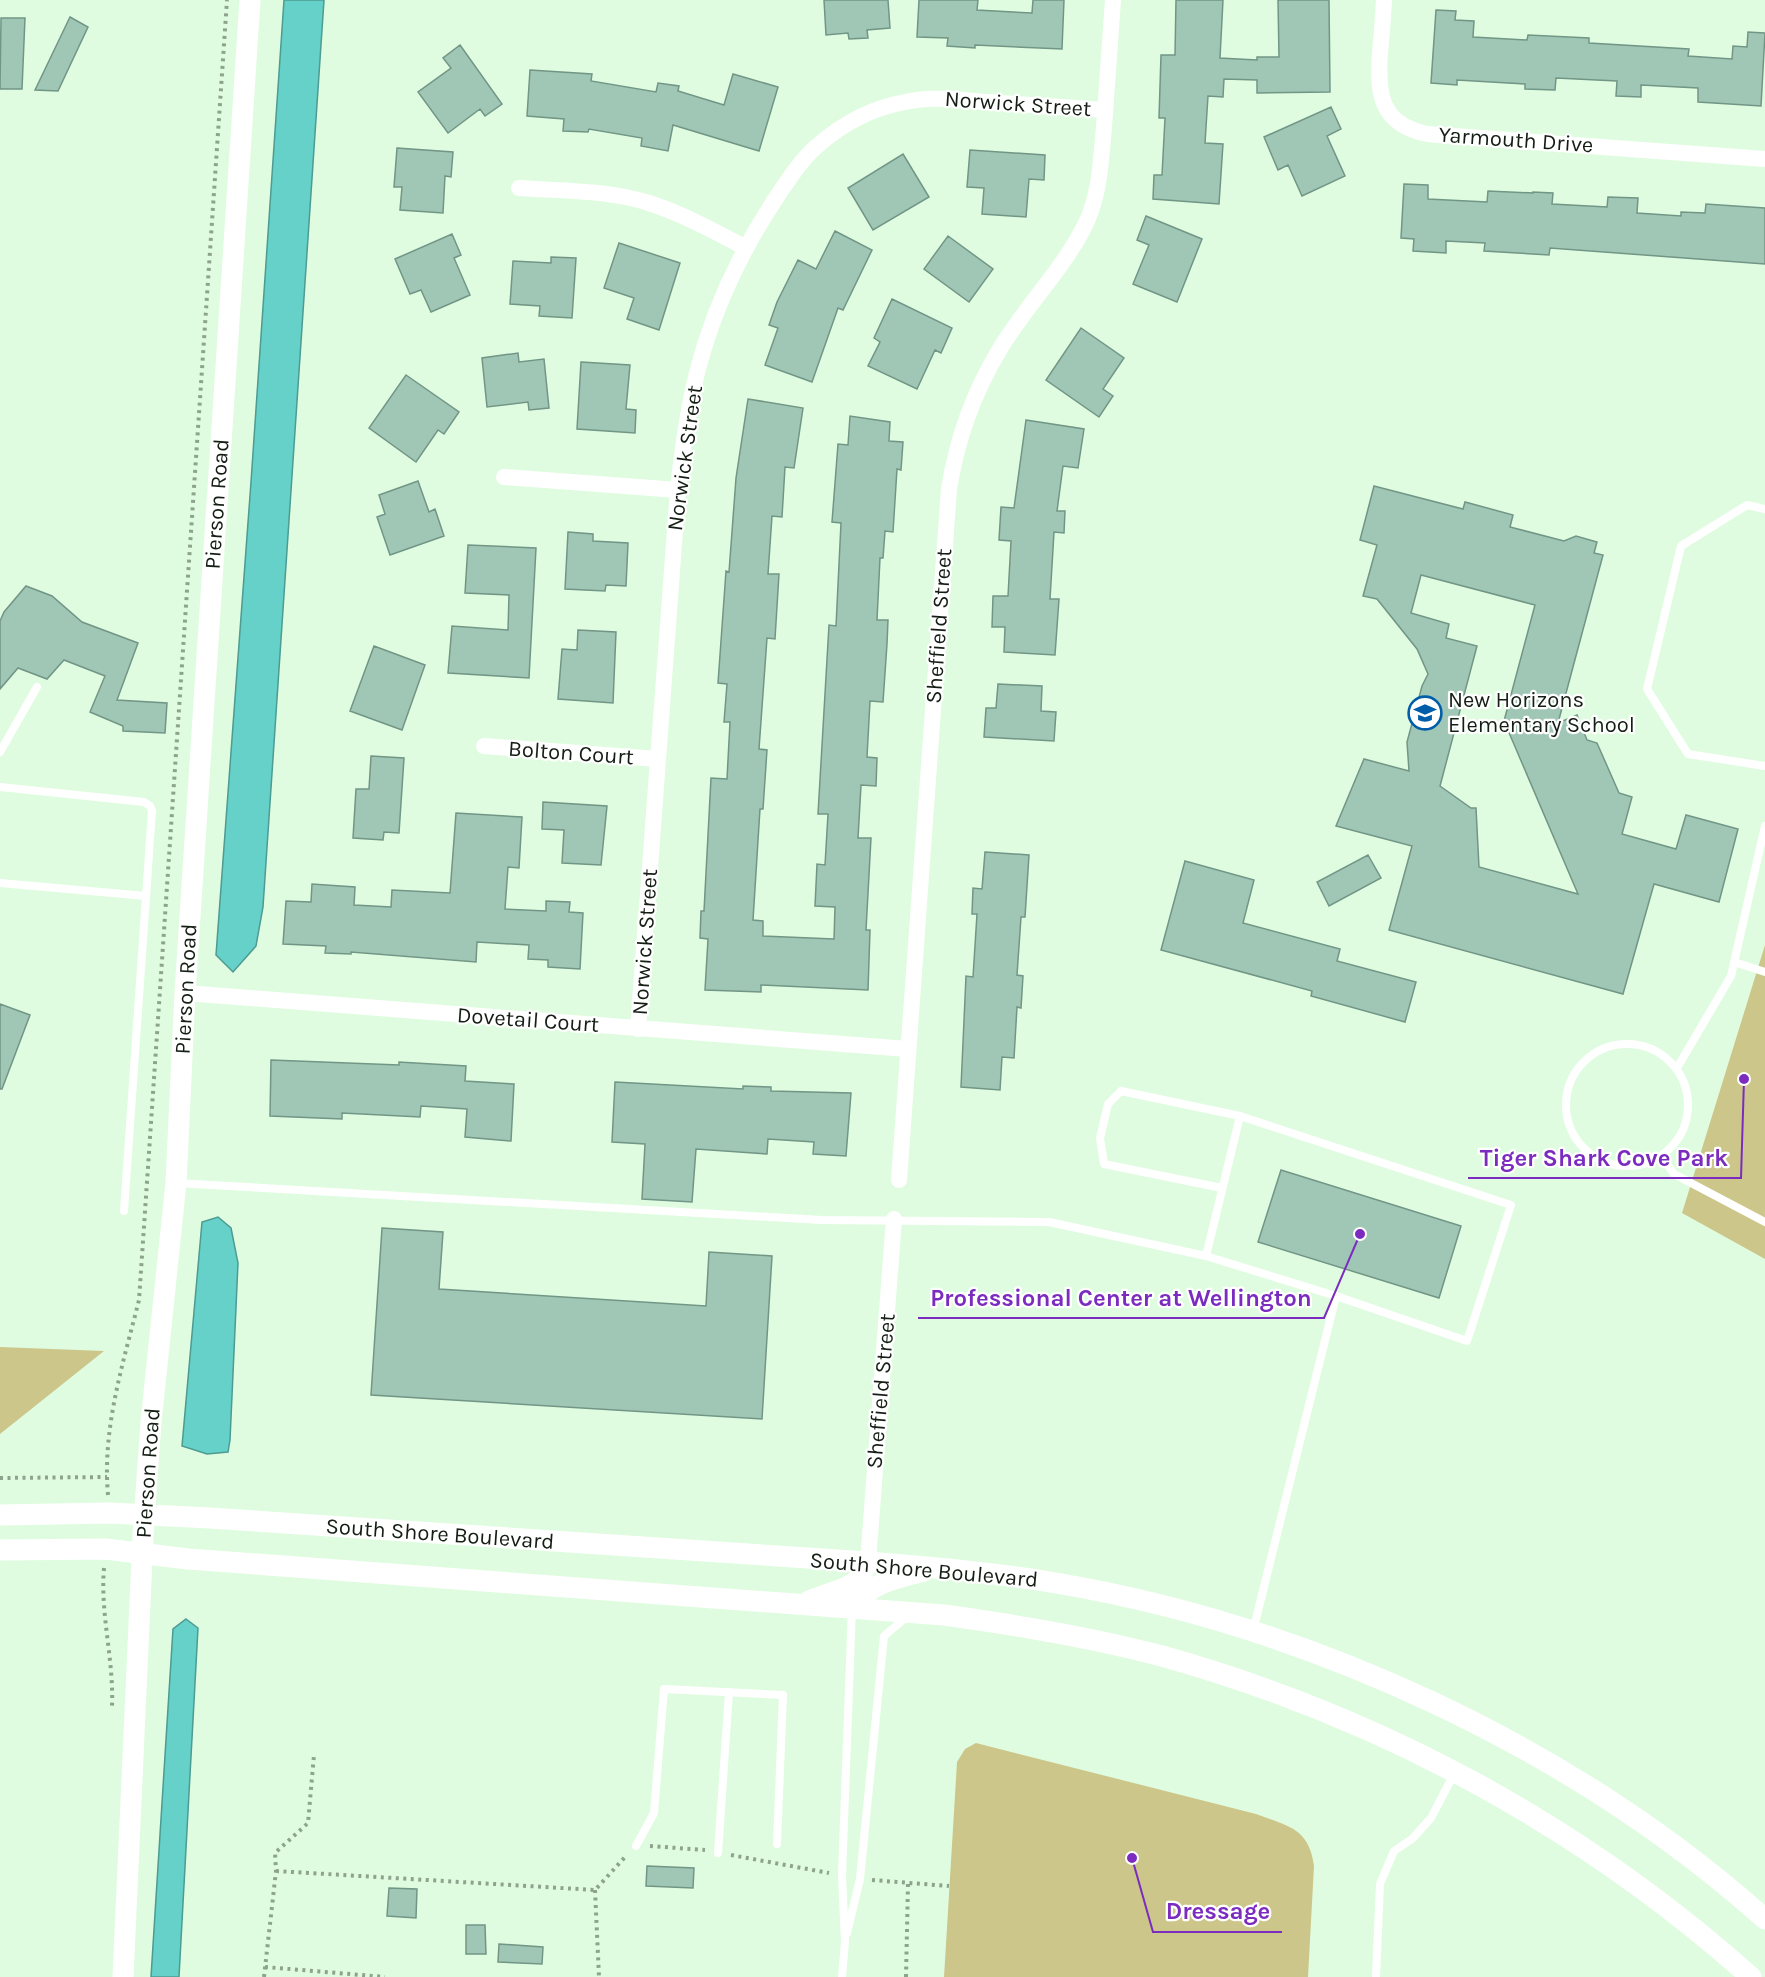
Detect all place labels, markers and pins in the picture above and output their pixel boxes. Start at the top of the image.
place label: New Horizons Elementary School [1448,687,1635,738]
school or university icon: New Horizons Elementary School [1407,695,1443,731]
callout: Tiger Shark Cove Park [1468,1136,1741,1178]
callout: Professional Center at Wellington [918,1276,1324,1318]
callout: Dressage [1153,1890,1282,1932]

